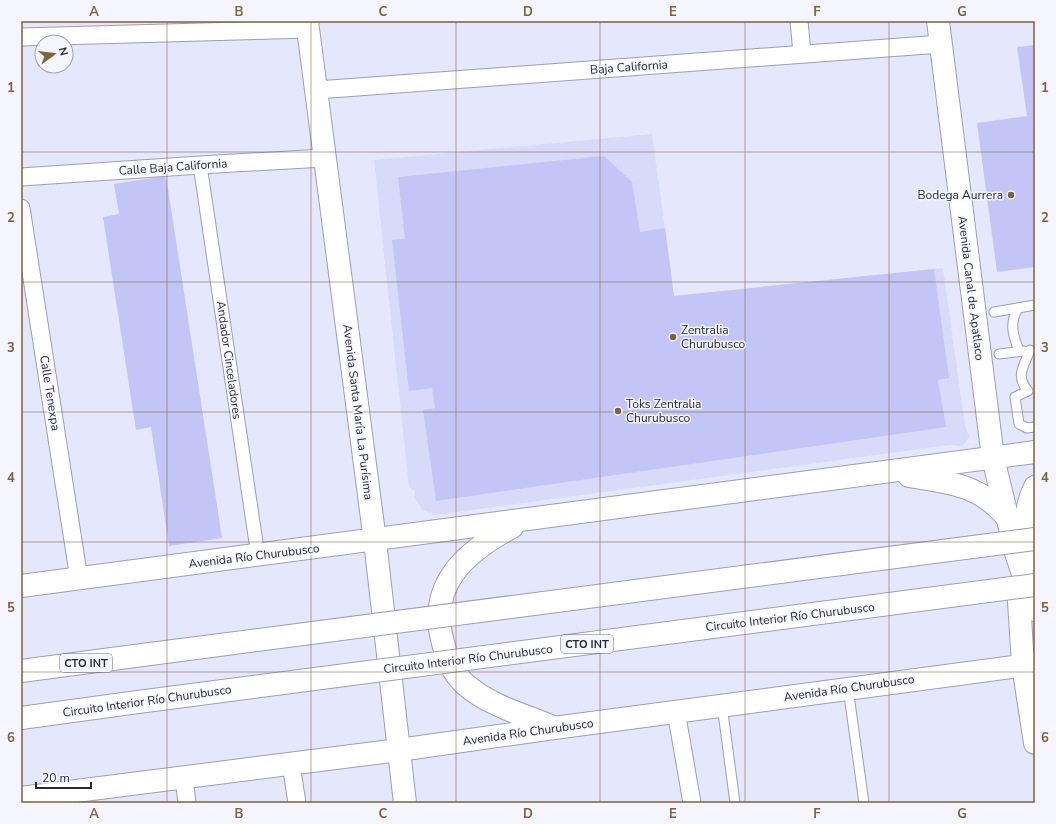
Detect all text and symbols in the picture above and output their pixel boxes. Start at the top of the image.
text: A [89,3,99,21]
text: B [235,3,244,21]
text: C [379,3,388,21]
text: D [523,3,533,21]
text: E [669,3,677,21]
text: F [813,3,821,21]
text: G [957,3,967,21]
north arrow [34,34,74,74]
text: N [55,46,71,57]
street label: Baja California [589,56,669,78]
text: 1 [7,79,15,97]
text: 1 [1041,79,1049,97]
street label: Calle Baja California [118,155,228,179]
place label: Bodega Aurrera [917,187,1003,203]
marker: Bodega Aurrera [1006,190,1016,200]
text: 2 [7,209,15,227]
text: 2 [1041,209,1049,227]
street label: Avenida Canal de Apatlaco [954,215,988,362]
street label: Andador Cinceladores [213,300,245,420]
place label: Zentralia Churubusco [681,322,746,352]
street label: Avenida Santa María La Purísima [339,323,377,501]
marker: Zentralia Churubusco [668,332,678,342]
text: 3 [7,339,15,357]
text: 3 [1041,339,1049,357]
street label: Calle Tenexpa [36,354,64,432]
place label: Toks Zentralia Churubusco [626,396,701,426]
marker: Toks Zentralia Churubusco [613,406,623,416]
text: 4 [7,469,15,487]
text: 4 [1041,469,1049,487]
street label: Avenida Río Churubusco [188,540,321,572]
text: 5 [7,599,15,617]
street label: Circuito Interior Río Churubusco [704,599,876,635]
text: 5 [1041,599,1049,617]
road number: CTO INT [561,635,613,653]
street label: Circuito Interior Río Churubusco [382,641,554,677]
road number: CTO INT [60,654,112,672]
street label: Avenida Río Churubusco [783,671,916,705]
street label: Circuito Interior Río Churubusco [62,681,233,721]
street label: Avenida Río Churubusco [462,715,595,749]
text: 6 [7,729,15,747]
text: 6 [1041,729,1049,747]
scale bar [36,764,91,790]
text: 20 m [42,770,70,786]
text: A [89,805,99,823]
text: B [235,805,244,823]
text: C [379,805,388,823]
text: D [523,805,533,823]
text: E [669,805,677,823]
text: F [813,805,821,823]
text: G [957,805,967,823]

